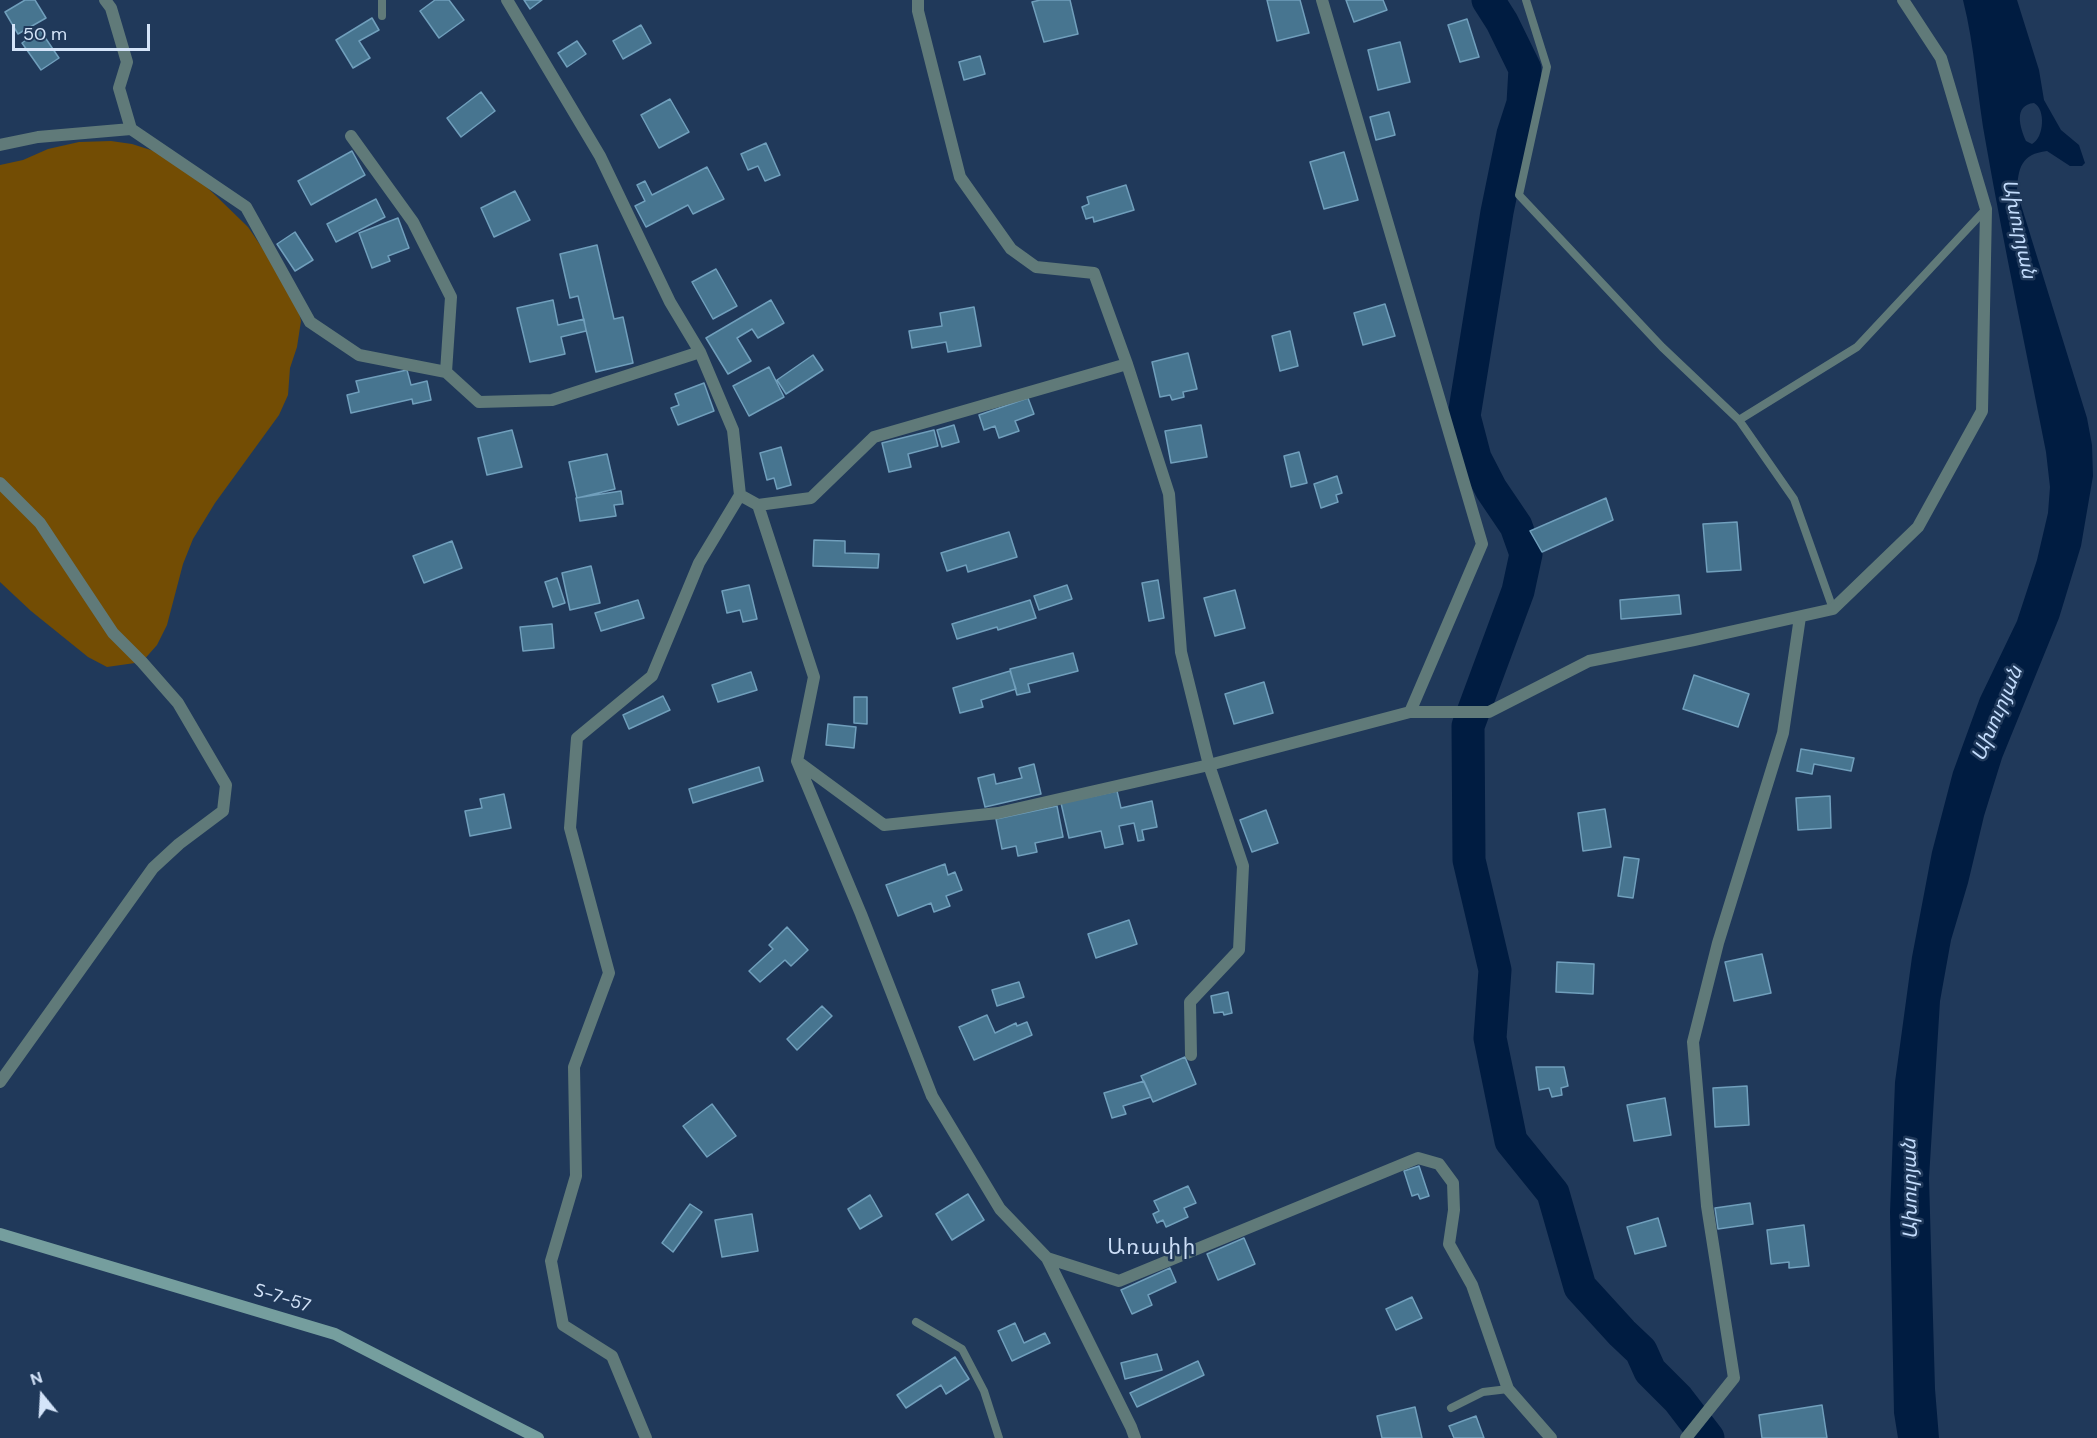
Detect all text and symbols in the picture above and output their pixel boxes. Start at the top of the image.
scale bar [15,12,153,50]
text: 50 m [23,22,67,46]
water label: Ախուրյան [1996,177,2040,281]
water label: Ախուրյան [1967,663,2029,765]
water label: Ախուրյան [1898,1138,1924,1240]
district label: Առափի [1107,1235,1197,1261]
street label: Տ-7-57 [251,1280,313,1318]
north arrow [12,1366,72,1426]
text: N [27,1367,45,1390]

